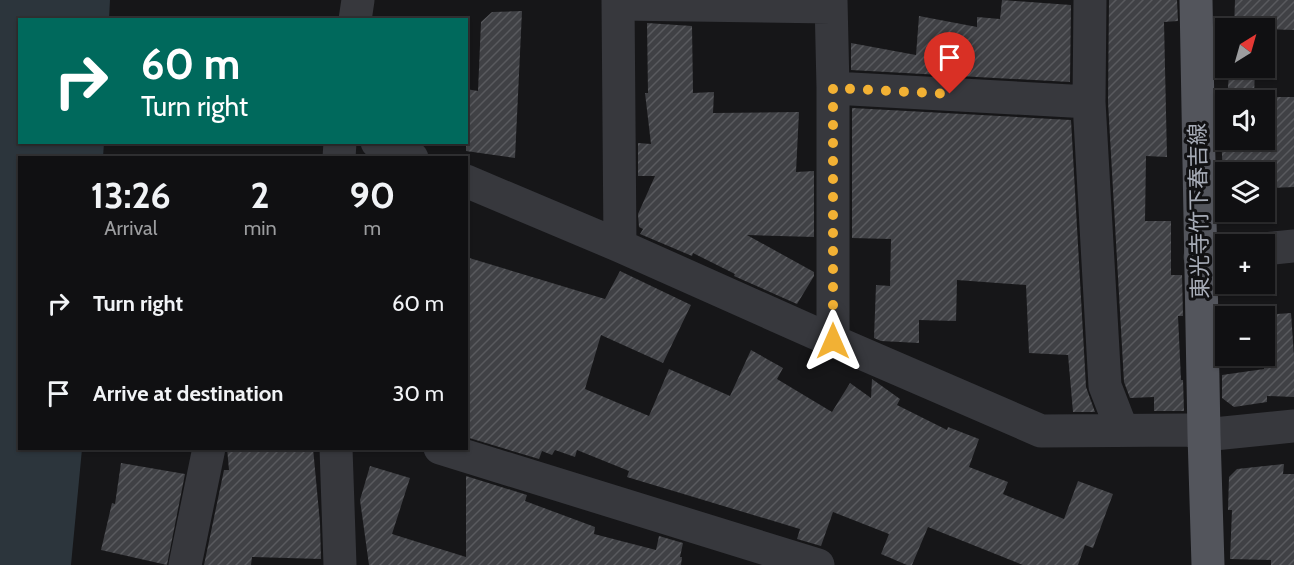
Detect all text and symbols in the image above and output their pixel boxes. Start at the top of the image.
north arrow [1215,18,1275,78]
map controls [1215,18,1275,366]
pin [924,32,975,94]
text: 60 m [141,38,240,90]
icon: arrive [933,41,966,74]
icon: right [42,42,120,120]
text: Turn right [141,90,248,123]
button: sound [1215,90,1275,150]
street label: 東光寺竹下春吉線 [1184,123,1214,299]
button: layers [1215,162,1275,222]
text: 13:26 [91,173,171,217]
text: 2 [251,173,270,217]
text: 90 [349,173,395,217]
text: Arrival [104,216,157,240]
text: min [244,216,277,240]
text: m [364,216,381,240]
button: + [1215,234,1275,294]
icon: right [42,287,75,320]
text: Turn right [93,290,183,317]
text: 60 m [392,290,444,317]
button: − [1215,306,1275,366]
position arrow [801,309,865,373]
icon: arrive [42,377,75,410]
text: Arrive at destination [93,380,283,407]
text: 30 m [392,380,444,407]

